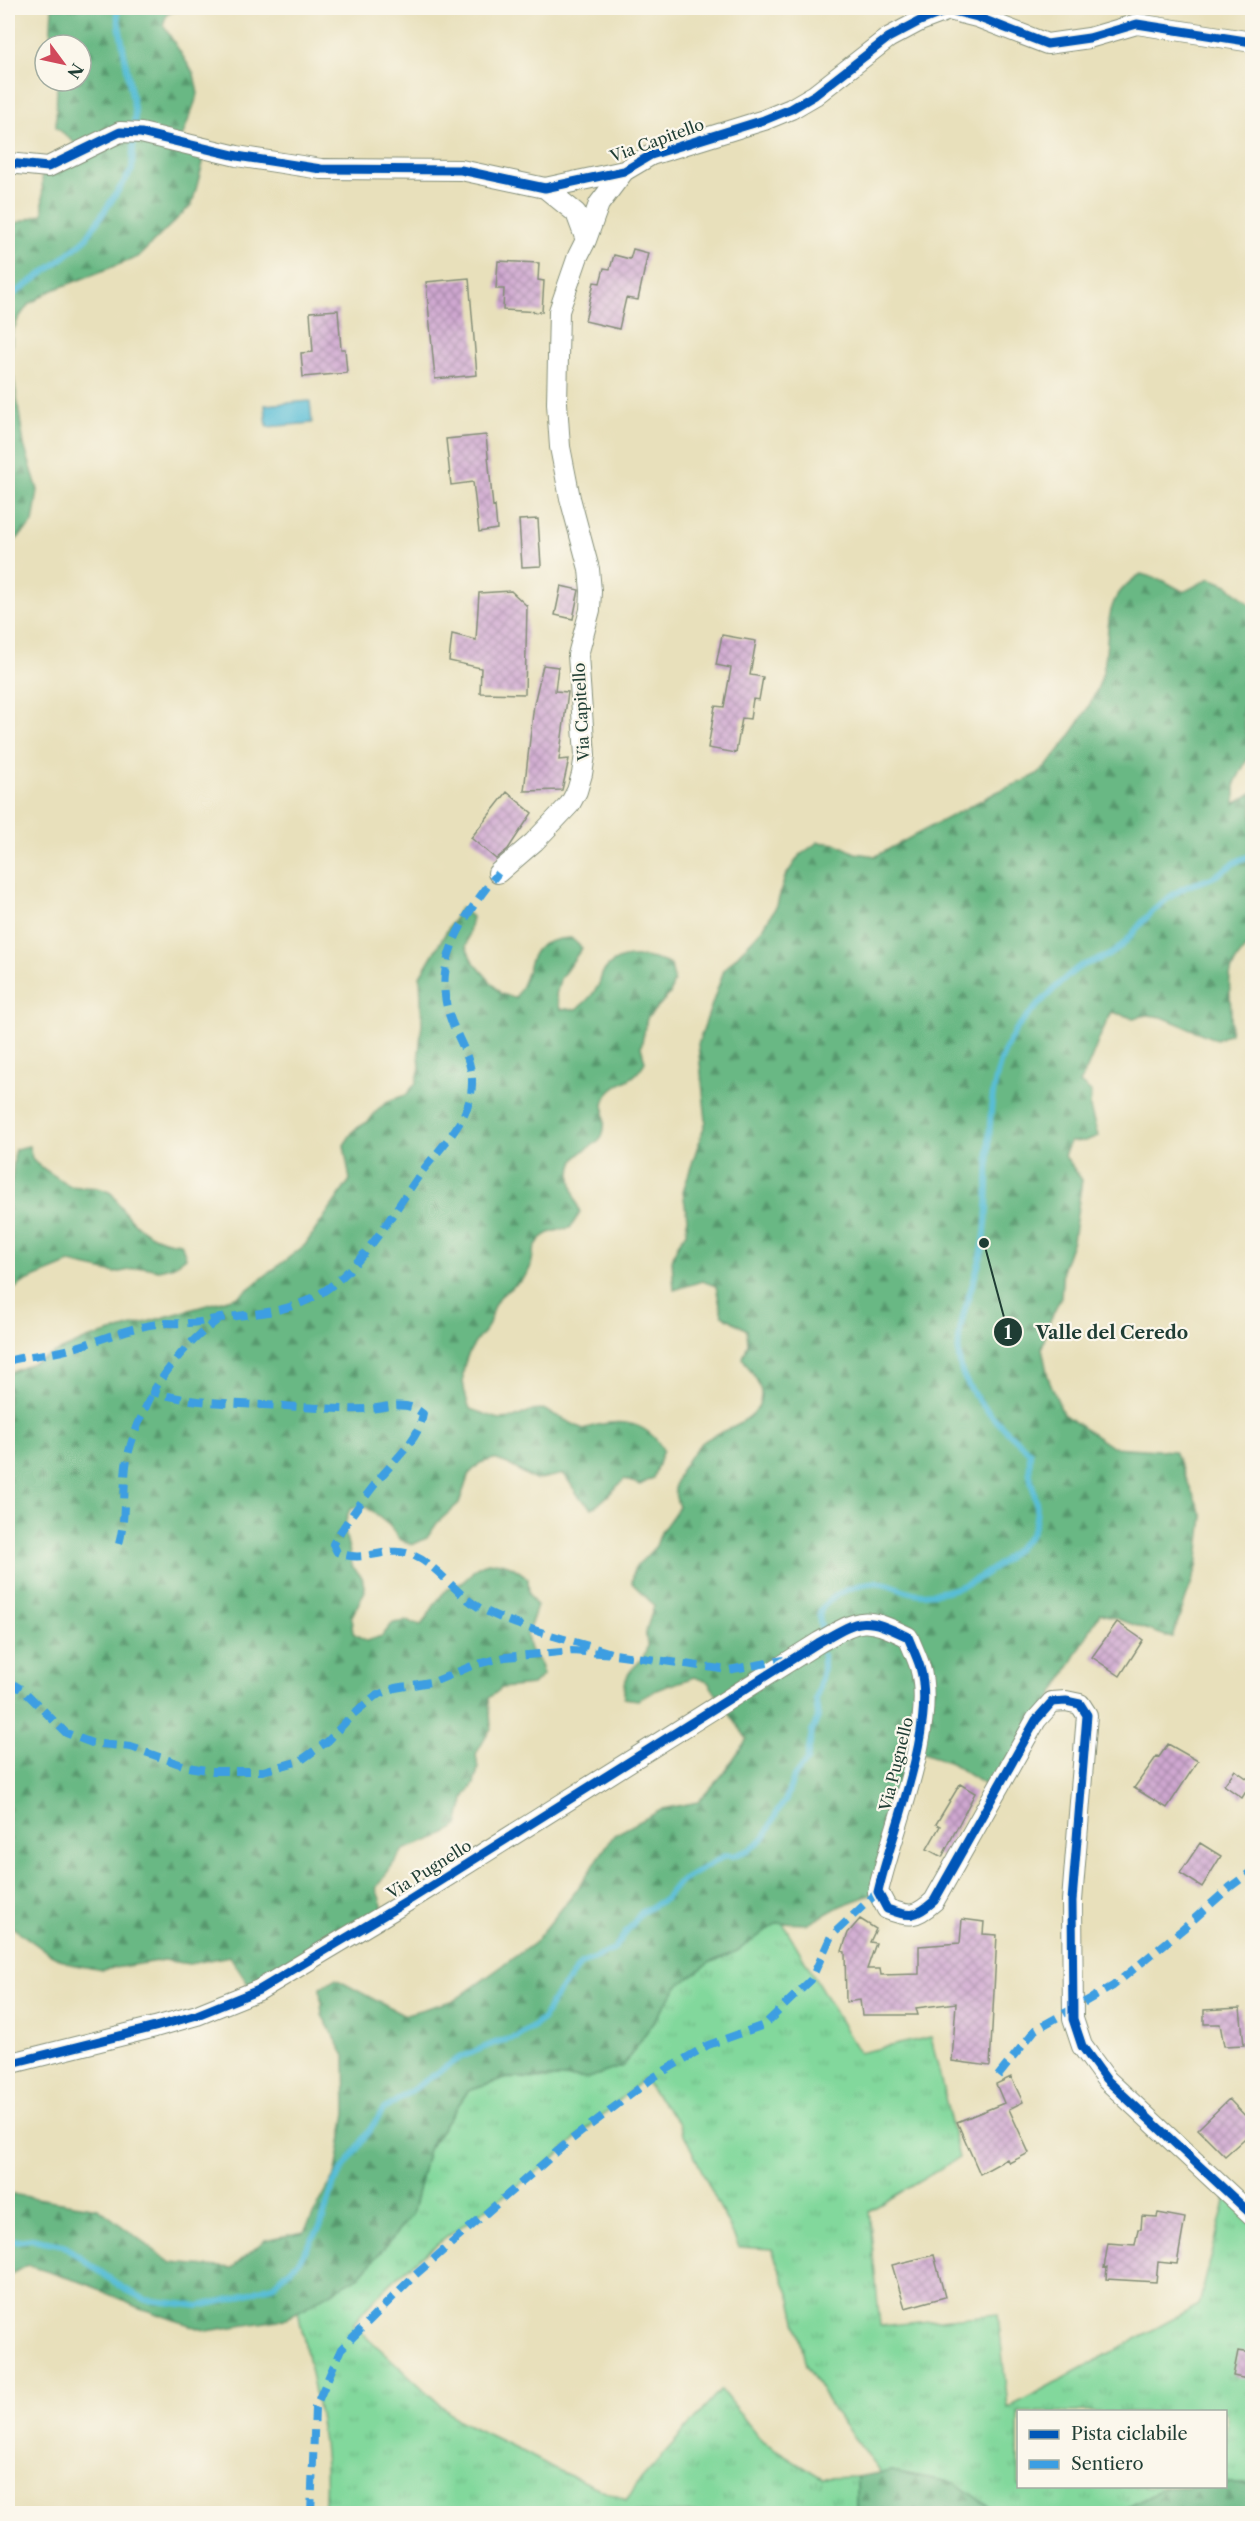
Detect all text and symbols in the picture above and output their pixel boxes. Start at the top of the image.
north arrow [33,33,93,93]
text: N [63,60,88,83]
street label: Via Capitello [606,114,707,167]
street label: Via Capitello [568,662,594,763]
callout: Valle del Ceredo [993,1314,1200,1350]
text: 1 [1004,1322,1012,1344]
text: Valle del Ceredo [1035,1322,1188,1344]
street label: Via Pugnello [874,1715,917,1814]
street label: Via Pugnello [382,1835,475,1903]
legend [1017,2410,1227,2488]
text: Pista ciclabile [1071,2423,1188,2445]
text: Sentiero [1071,2453,1143,2475]

